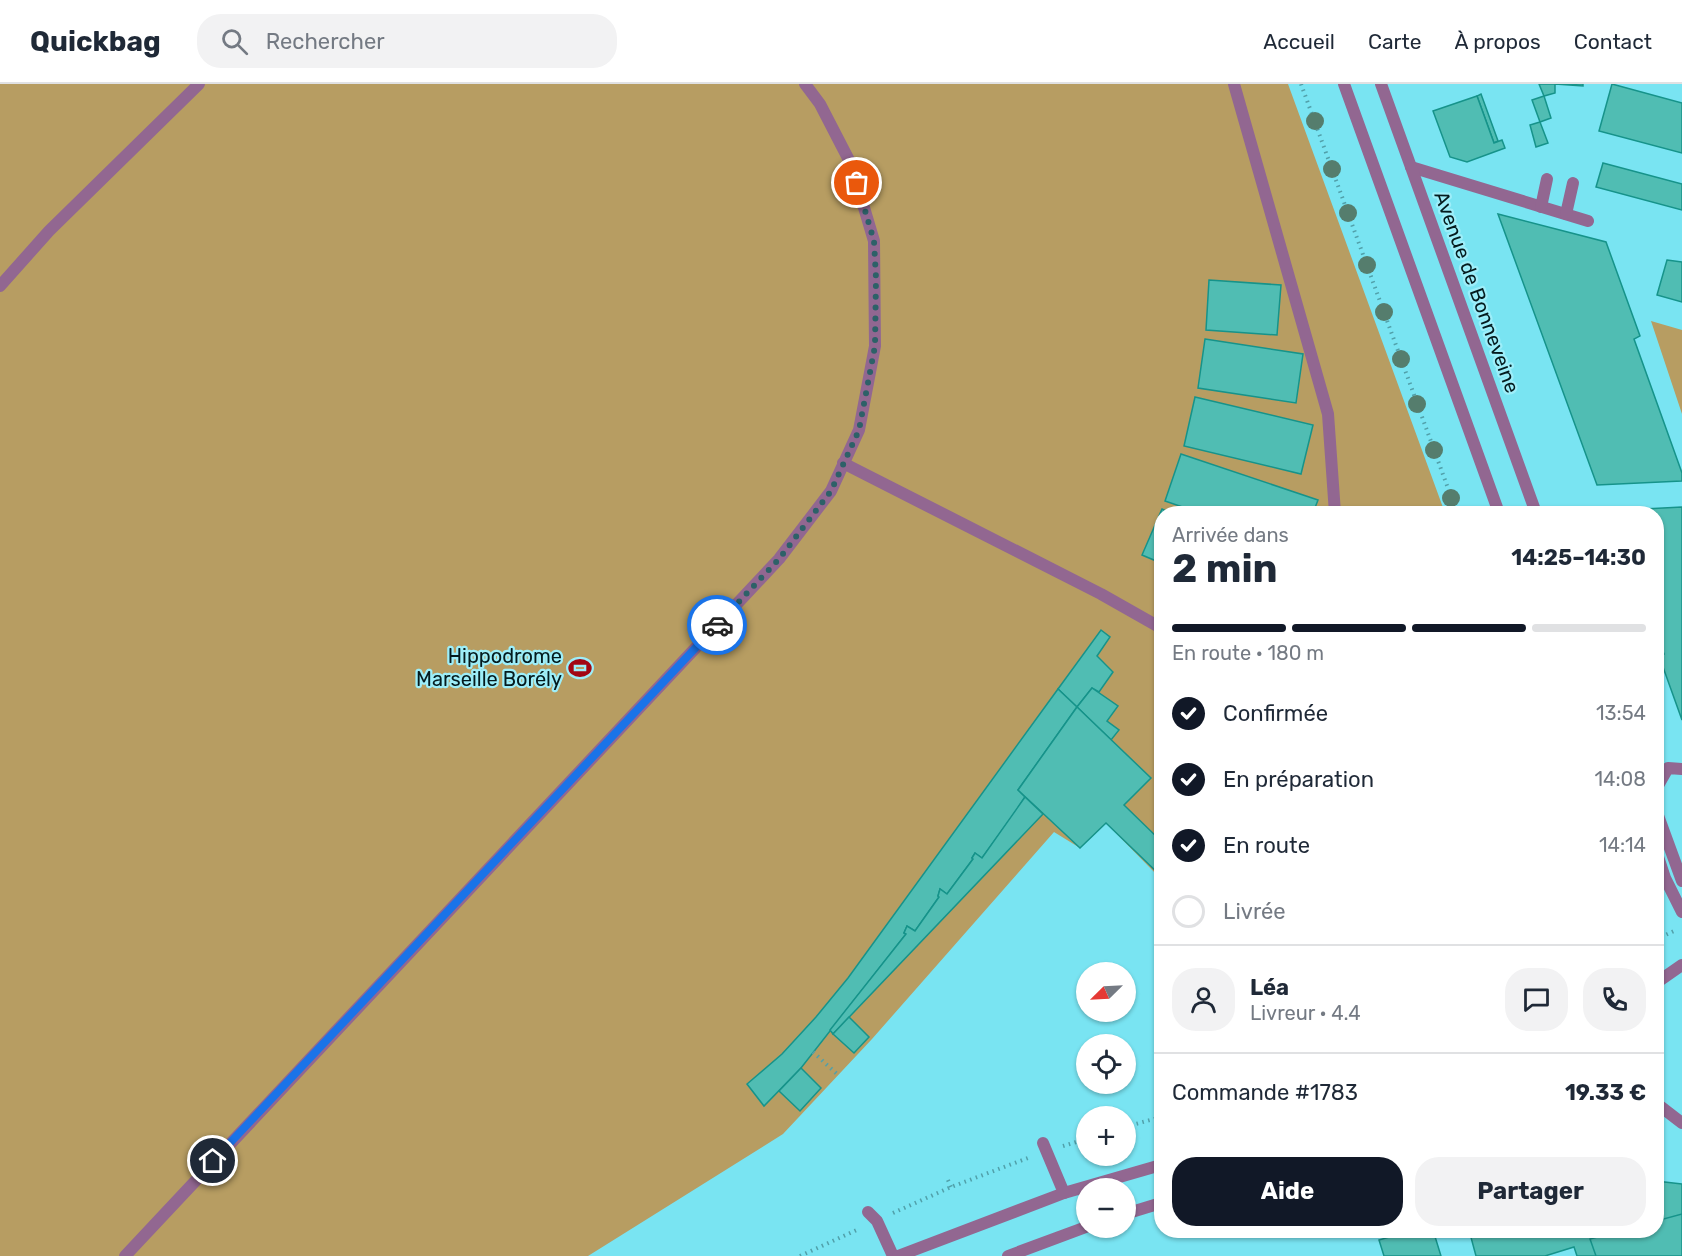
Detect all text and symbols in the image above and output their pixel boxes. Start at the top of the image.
search box [197,14,617,68]
text: Quickbag [30,25,161,58]
icon: search [218,25,251,58]
text: Rechercher [266,28,385,55]
text: Accueil [1263,29,1335,54]
text: Carte [1368,29,1421,54]
text: À propos [1454,29,1541,54]
text: Contact [1574,29,1652,54]
pin [831,157,882,208]
icon: bag [840,166,873,199]
street label: Avenue de Bonneveine [1429,188,1525,396]
text: Arrivée dans [1172,523,1289,547]
text: 14:25–14:30 [1511,544,1646,571]
text: 2 min [1172,546,1278,592]
courier [687,595,747,655]
icon: car [701,609,734,642]
text: En route · 180 m [1172,641,1324,665]
place label: Hippodrome Marseille Borély [416,644,562,691]
sports icon: Hippodrome Marseille Borély [567,655,593,681]
icon: check [1172,697,1205,730]
text: Confirmée [1223,700,1328,727]
text: 13:54 [1596,701,1646,725]
icon: check [1172,763,1205,796]
text: En préparation [1223,766,1374,793]
text: 14:08 [1594,767,1646,791]
icon: check [1172,829,1205,862]
text: En route [1223,832,1310,859]
text: 14:14 [1599,833,1646,857]
text: Livrée [1223,898,1286,925]
north arrow [1076,962,1136,1022]
map controls [1076,962,1136,1238]
button: person [1172,968,1235,1031]
button: chat [1505,968,1568,1031]
button: phone [1583,968,1646,1031]
text: Léa [1250,974,1289,1001]
text: Livreur · 4.4 [1250,1001,1361,1025]
button: locate [1076,1034,1136,1094]
text: Commande #1783 [1172,1079,1358,1106]
text: 19.33 € [1565,1079,1646,1106]
button: + [1076,1106,1136,1166]
pin [187,1135,238,1186]
icon: home [196,1144,229,1177]
button: Aide [1172,1157,1403,1226]
button: Partager [1415,1157,1646,1226]
button: − [1076,1178,1136,1238]

